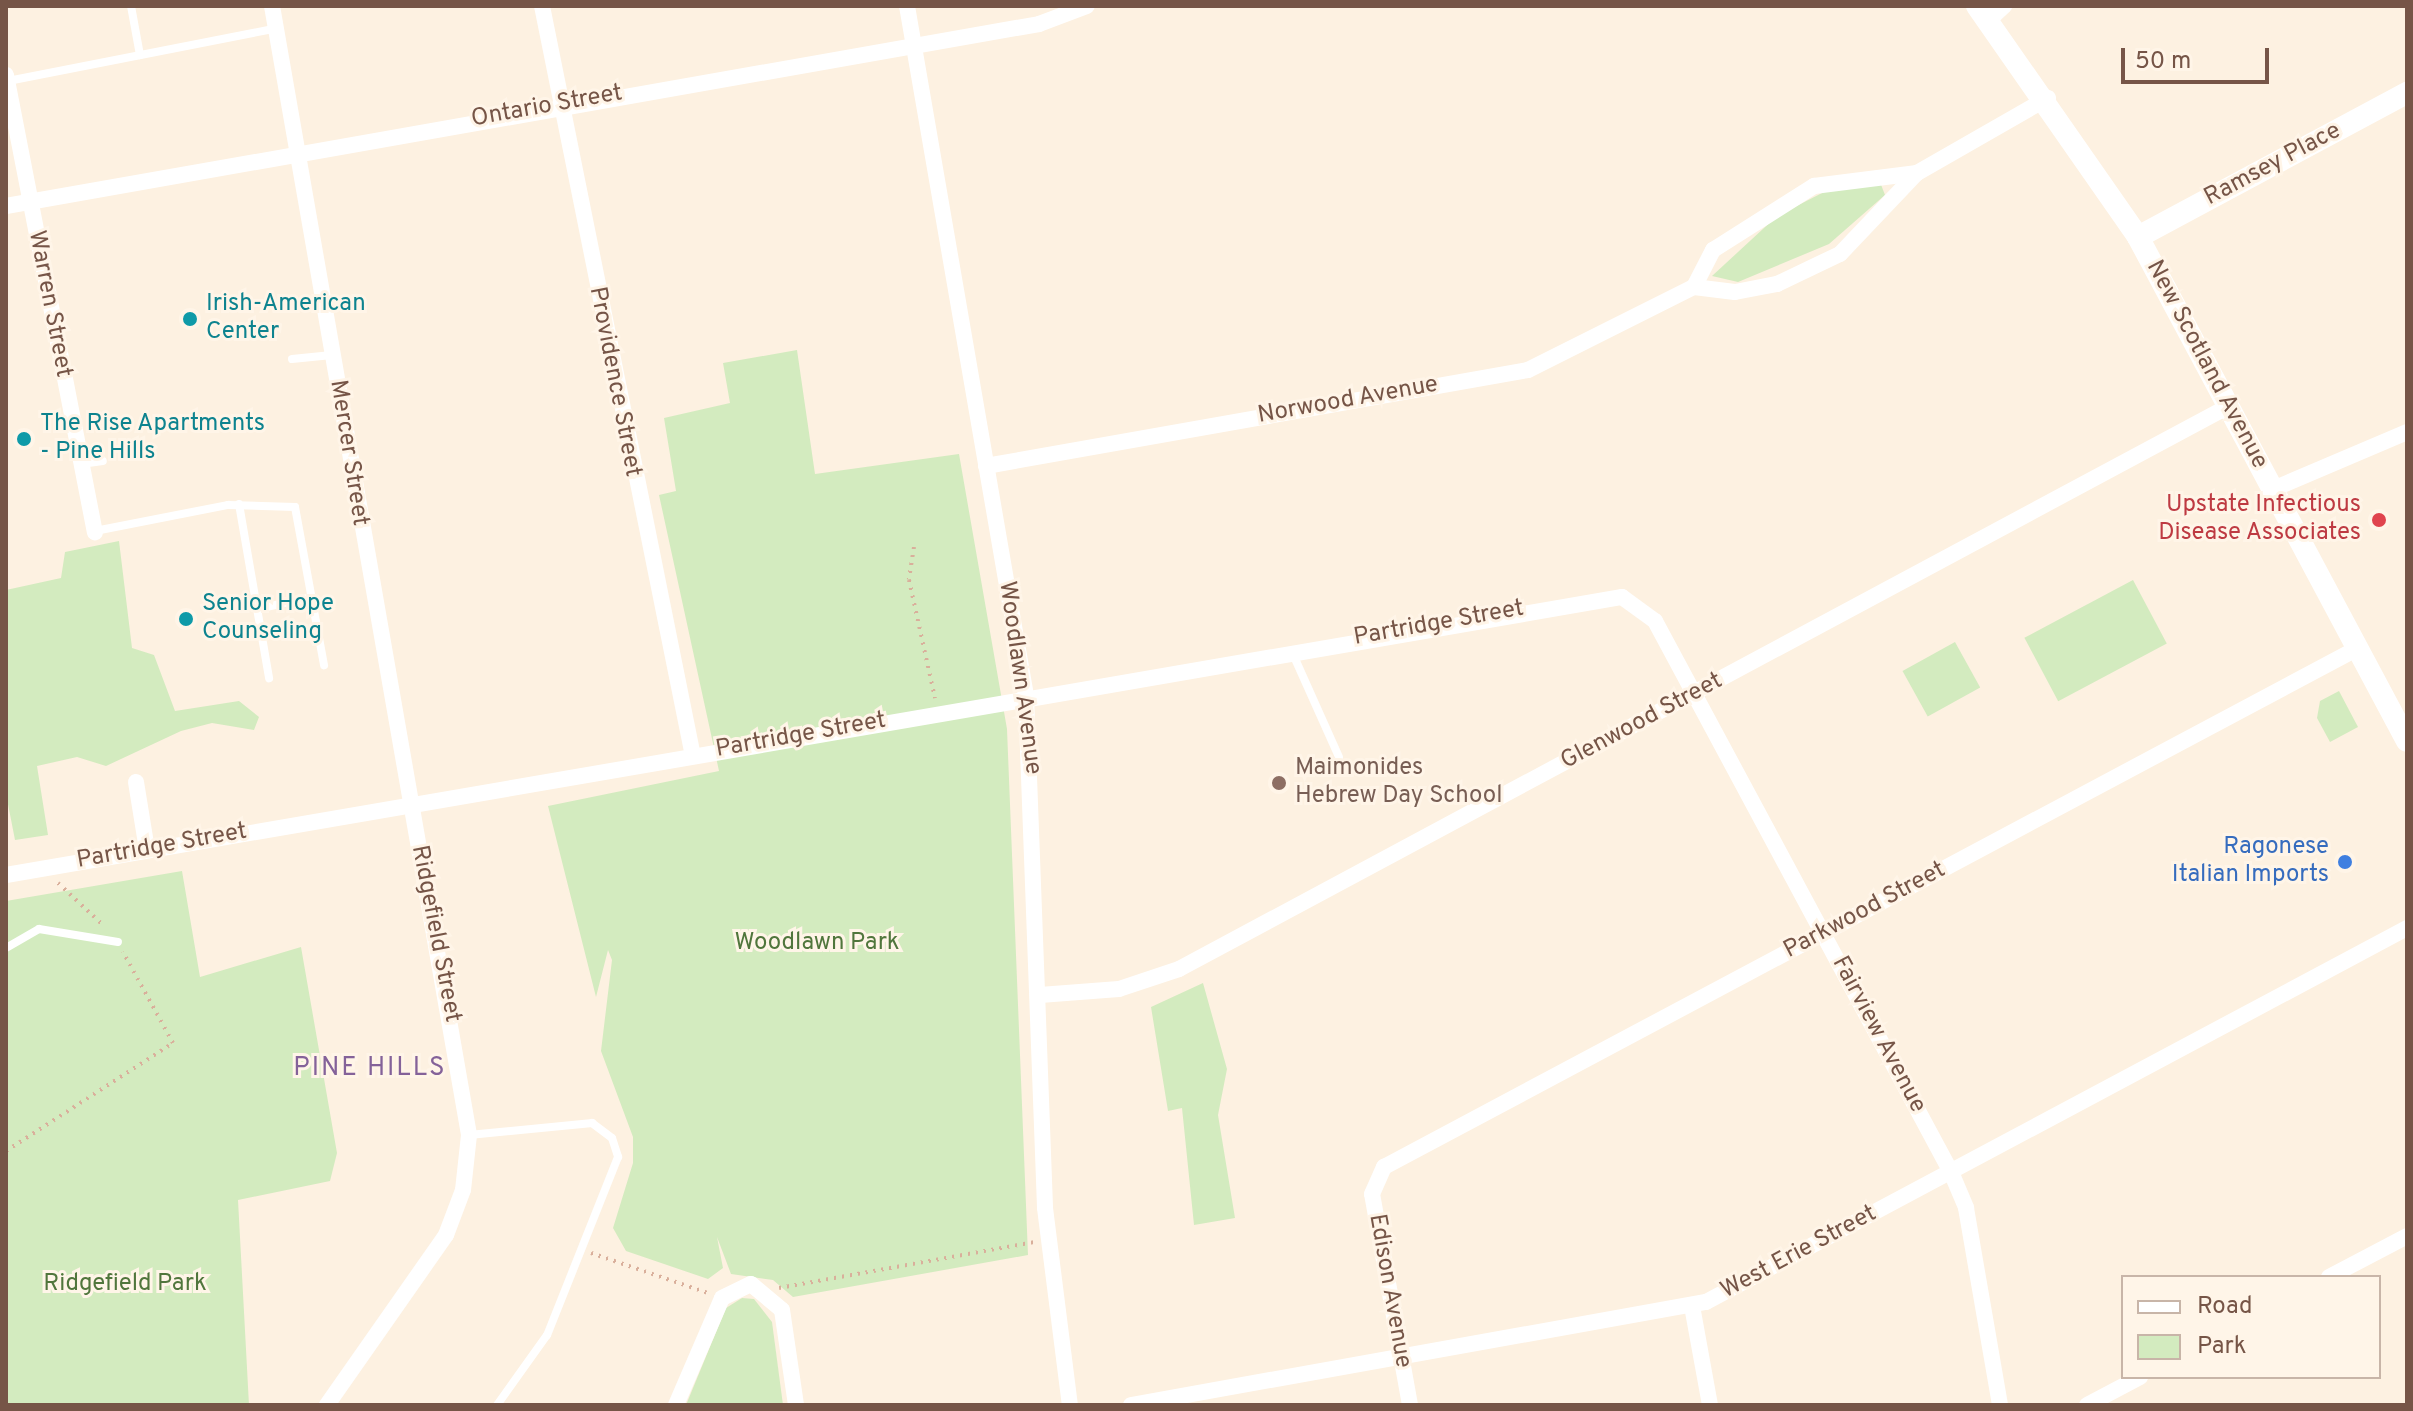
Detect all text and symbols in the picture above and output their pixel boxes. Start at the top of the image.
scale bar [2125,32,2273,82]
text: 50 m [2135,47,2191,77]
street label: Ontario Street [469,80,625,134]
street label: Ramsey Place [2200,117,2346,213]
street label: Warren Street [21,228,77,380]
street label: New Scotland Avenue [2139,255,2273,475]
street label: Providence Street [581,285,647,479]
place label: Irish-American Center [206,291,366,347]
marker: Irish-American Center [181,310,199,328]
street label: Norwood Avenue [1255,371,1441,431]
street label: Mercer Street [322,378,374,528]
place label: The Rise Apartments - Pine Hills [40,411,266,467]
marker: The Rise Apartments - Pine Hills [15,430,33,448]
place label: Upstate Infectious Disease Associates [2157,492,2361,548]
marker: Upstate Infectious Disease Associates [2368,509,2390,531]
street label: Woodlawn Avenue [991,579,1047,777]
place label: Senior Hope Counseling [202,591,334,647]
street label: Partridge Street [1352,595,1526,653]
marker: Senior Hope Counseling [177,610,195,628]
street label: Glenwood Street [1556,667,1728,777]
street label: Partridge Street [714,707,888,765]
place label: Maimonides Hebrew Day School [1295,755,1502,811]
marker: Maimonides Hebrew Day School [1270,774,1288,792]
street label: Partridge Street [75,818,249,876]
place label: Ragonese Italian Imports [2172,834,2329,890]
street label: Ridgefield Street [404,843,466,1025]
marker: Ragonese Italian Imports [2336,853,2354,871]
street label: Parkwood Street [1779,856,1951,966]
park label: Woodlawn Park [734,930,900,958]
street label: Fairview Avenue [1824,951,1932,1119]
district label: PINE HILLS [293,1053,447,1085]
street label: West Erie Street [1716,1200,1882,1306]
street label: Edison Avenue [1361,1211,1417,1371]
park label: Ridgefield Park [43,1271,207,1299]
legend [2121,1275,2381,1379]
text: Road [2197,1292,2253,1322]
text: Park [2197,1332,2247,1362]

